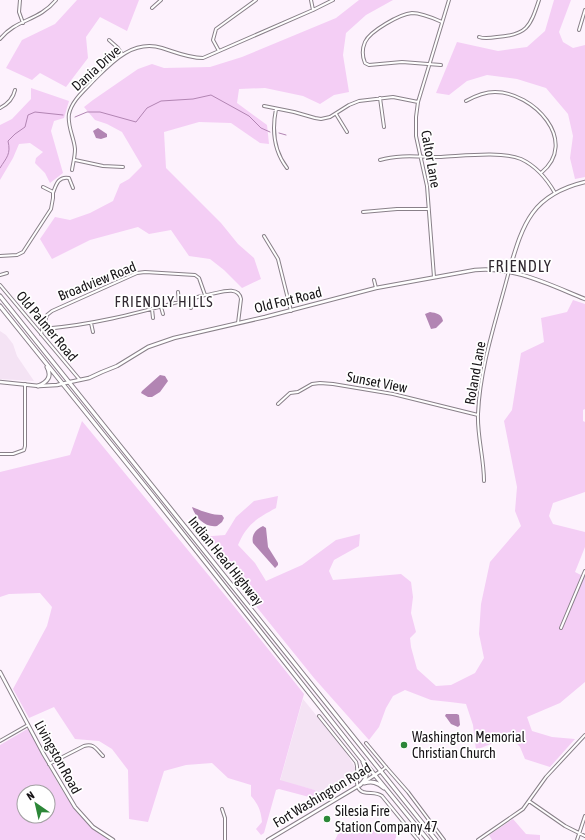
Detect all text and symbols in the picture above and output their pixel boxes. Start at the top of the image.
street label: Dania Drive [68,42,124,94]
street label: Caltor Lane [418,129,444,189]
district label: FRIENDLY [488,257,552,275]
street label: Broadview Road [56,258,138,304]
street label: Old Fort Road [253,284,323,316]
street label: Old Palmer Road [13,288,81,364]
district label: FRIENDLY HILLS [115,293,213,310]
street label: Roland Lane [462,340,488,406]
street label: Sunset View [345,368,409,396]
street label: Indian Head Highway [185,513,267,609]
street label: Livingston Road [31,718,85,796]
place label: Washington Memorial Christian Church [412,729,525,761]
marker: Washington Memorial Christian Church [399,740,409,750]
street label: Fort Washington Road [270,759,374,831]
north arrow [16,784,56,824]
text: N [24,789,36,803]
place label: Silesia Fire Station Company 47 [335,803,438,835]
marker: Silesia Fire Station Company 47 [322,814,332,824]

